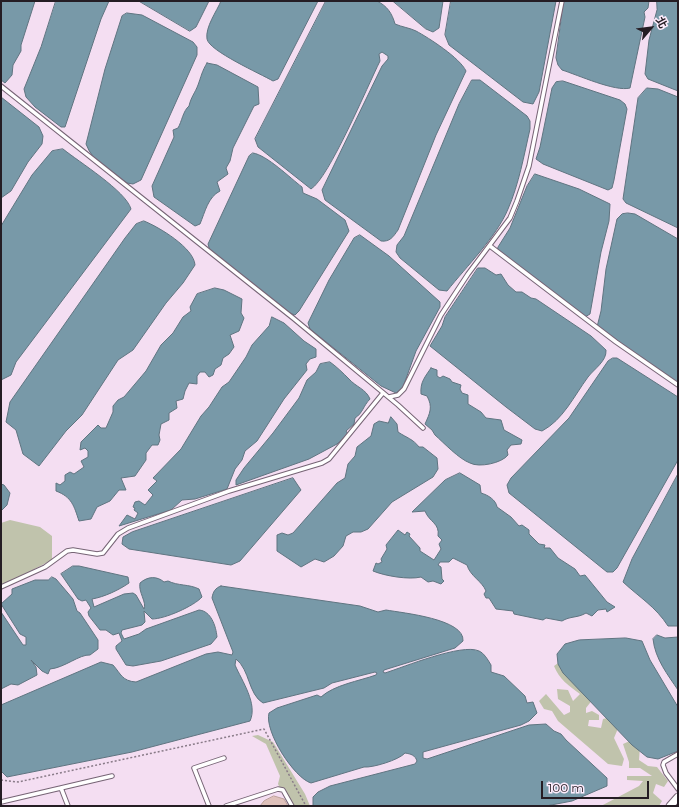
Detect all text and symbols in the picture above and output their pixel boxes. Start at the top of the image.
north arrow [631,8,671,48]
text: 北 [653,14,670,31]
scale bar [543,773,651,799]
text: 100 m [548,780,584,795]

